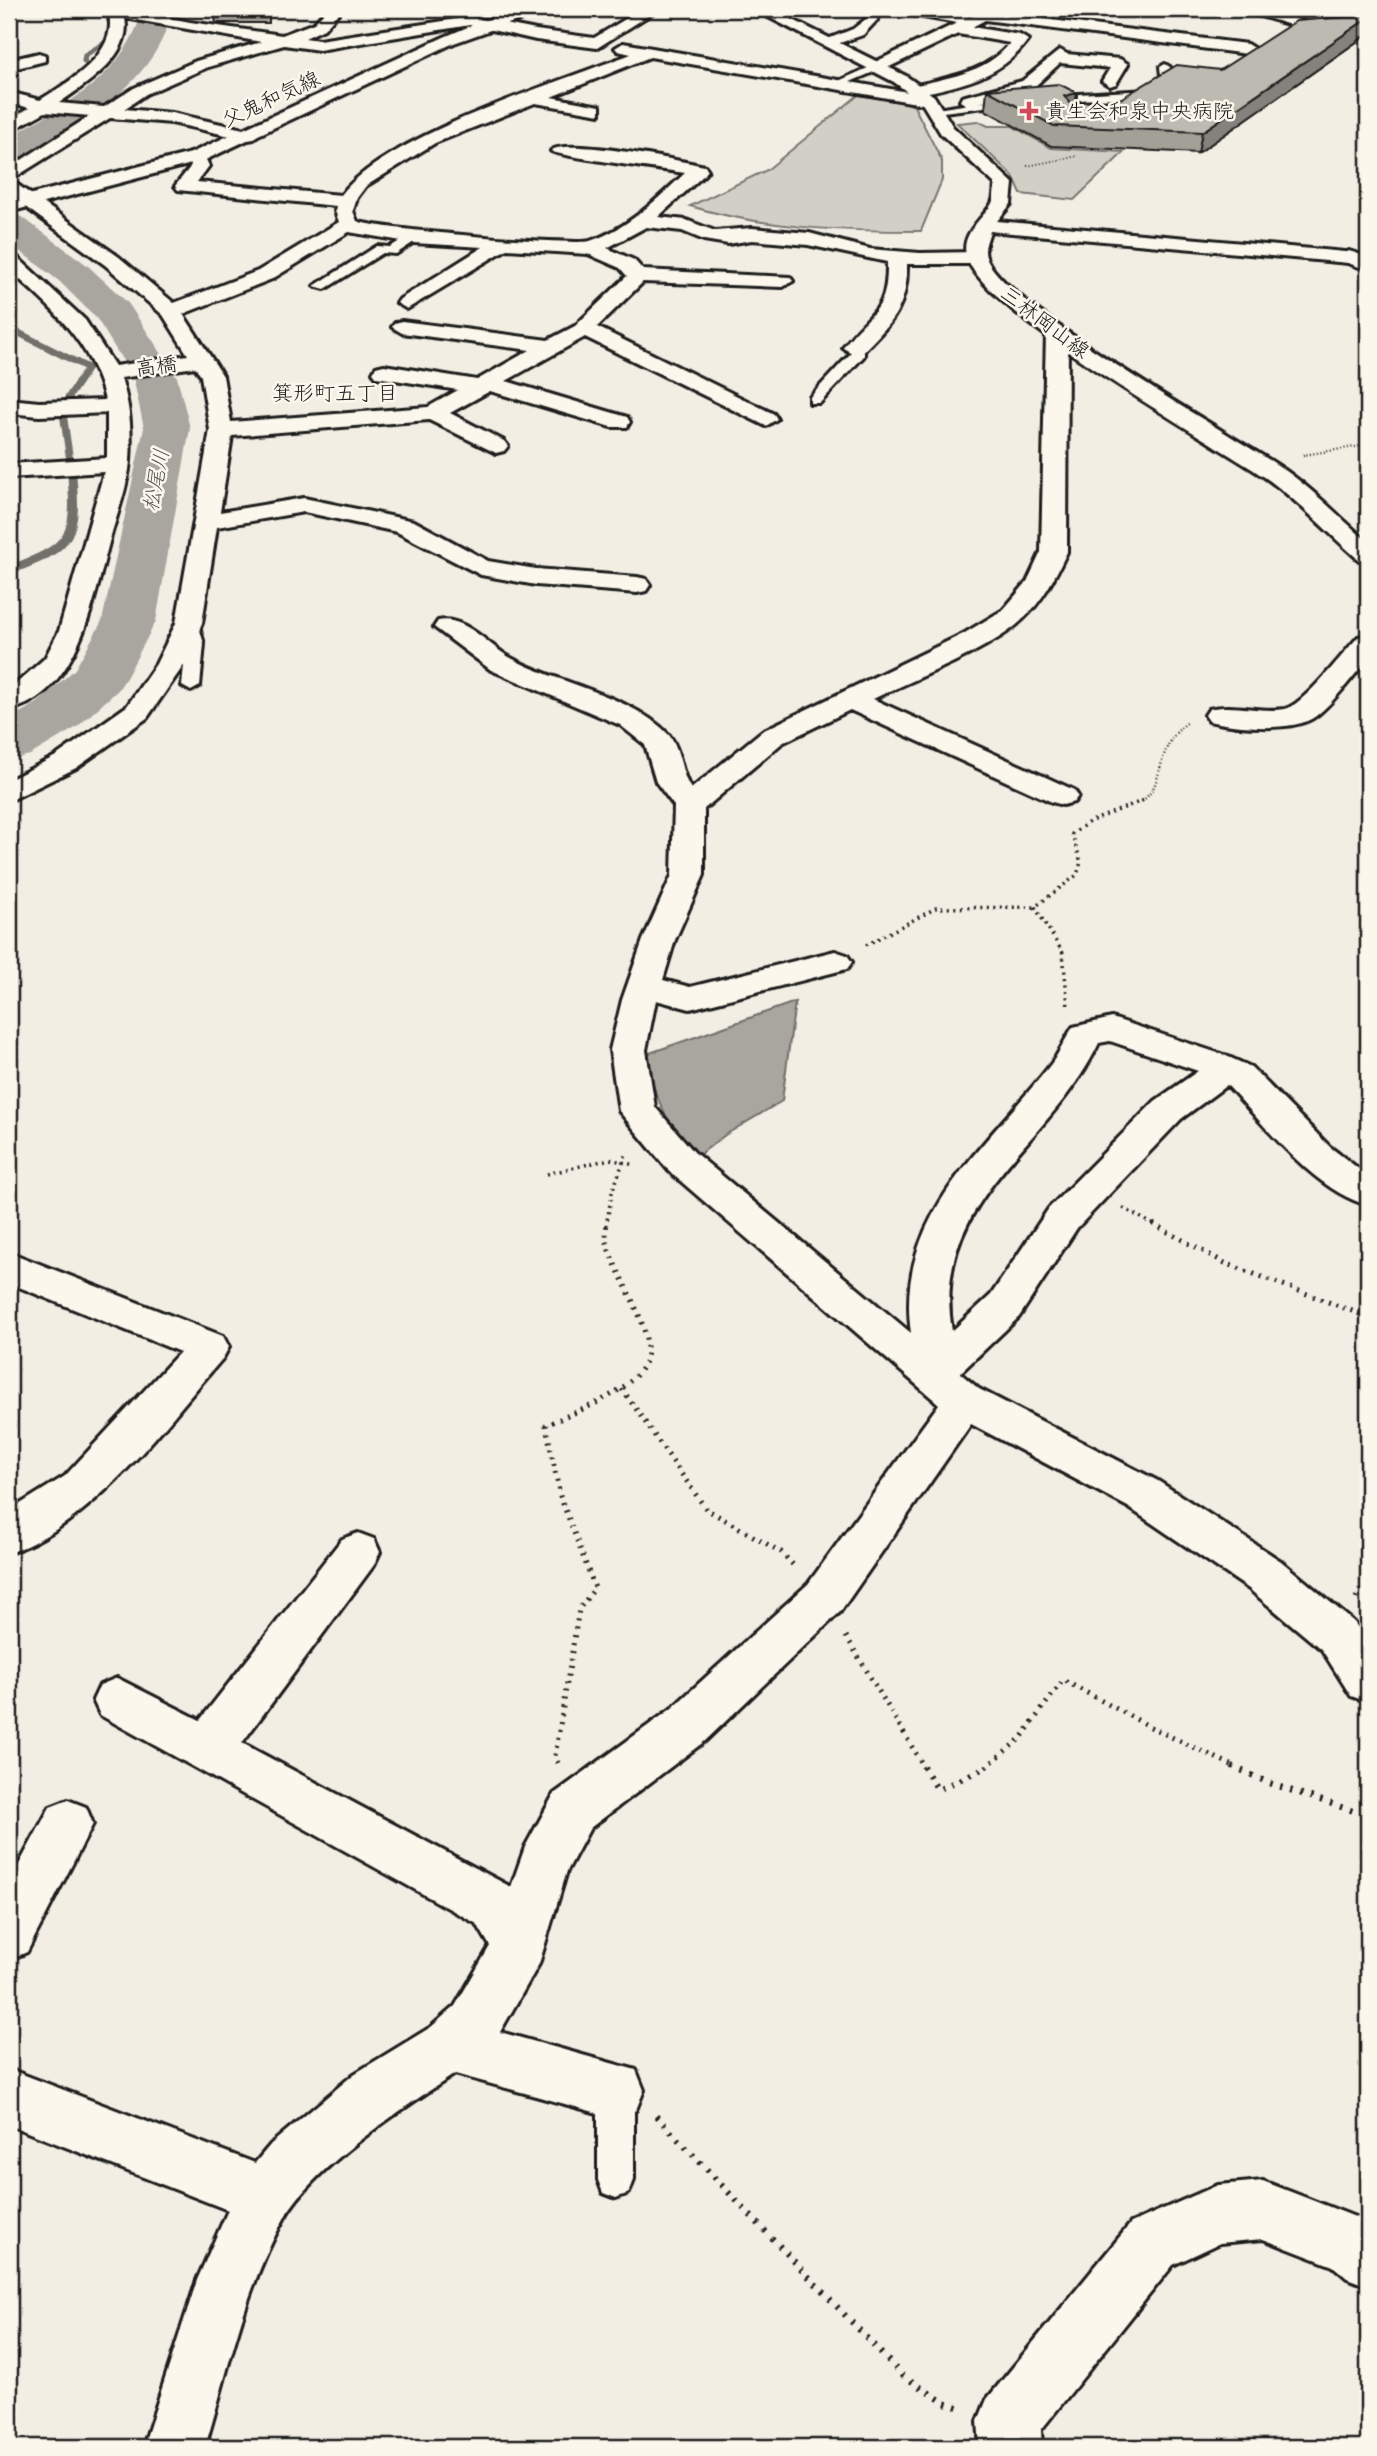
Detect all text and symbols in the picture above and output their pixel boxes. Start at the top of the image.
street label: 父鬼和気線 [218,64,324,134]
place label: 貴生会和泉中央病院 [1045,97,1234,125]
marker: 貴生会和泉中央病院 [1019,101,1039,121]
street label: 三林岡山線 [995,279,1095,365]
street label: 高橋 [133,349,179,383]
district label: 箕形町五丁目 [272,379,398,407]
water label: 松尾川 [136,446,176,514]

